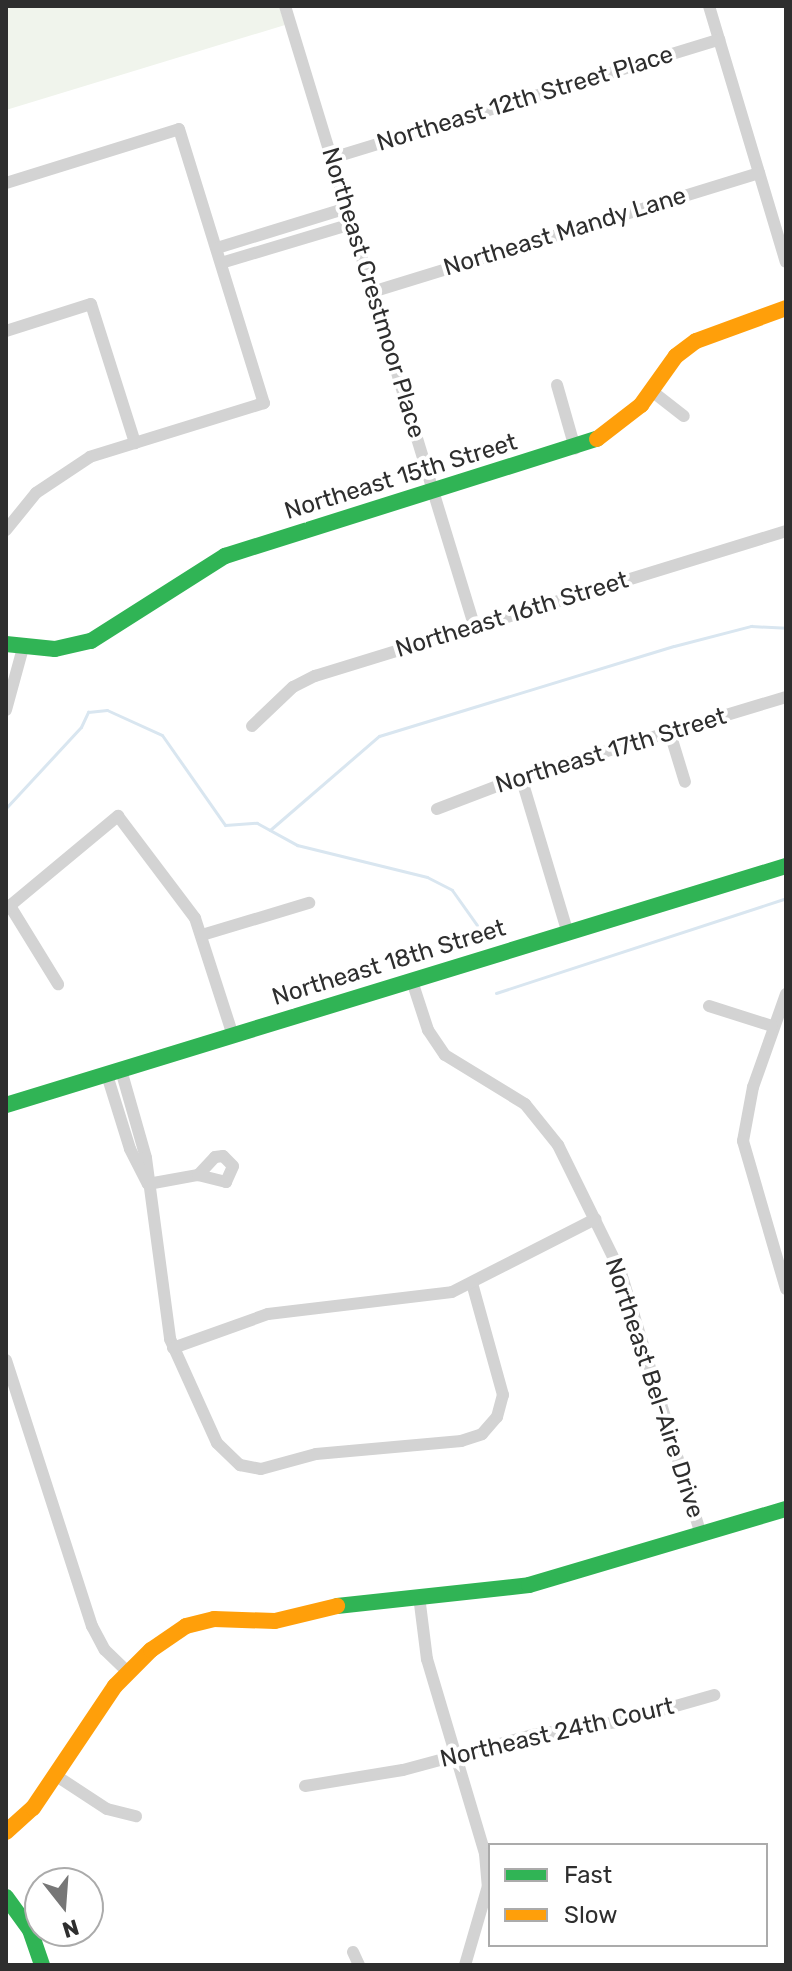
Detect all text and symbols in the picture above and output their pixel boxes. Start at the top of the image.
street label: Northeast 12th Street Place [373,40,677,158]
street label: Northeast Crestmoor Place [315,144,431,442]
street label: Northeast Mandy Lane [440,181,690,283]
street label: Northeast 15th Street [281,428,521,526]
street label: Northeast 16th Street [392,566,632,664]
street label: Northeast 17th Street [492,702,730,800]
street label: Northeast 18th Street [269,914,509,1012]
street label: Northeast Bel-Aire Drive [598,1254,710,1522]
street label: Northeast 24th Court [437,1692,677,1774]
legend [488,1843,768,1947]
text: Fast [564,1861,612,1889]
north arrow [24,1867,104,1947]
text: Slow [564,1901,617,1929]
text: N [59,1913,82,1944]

